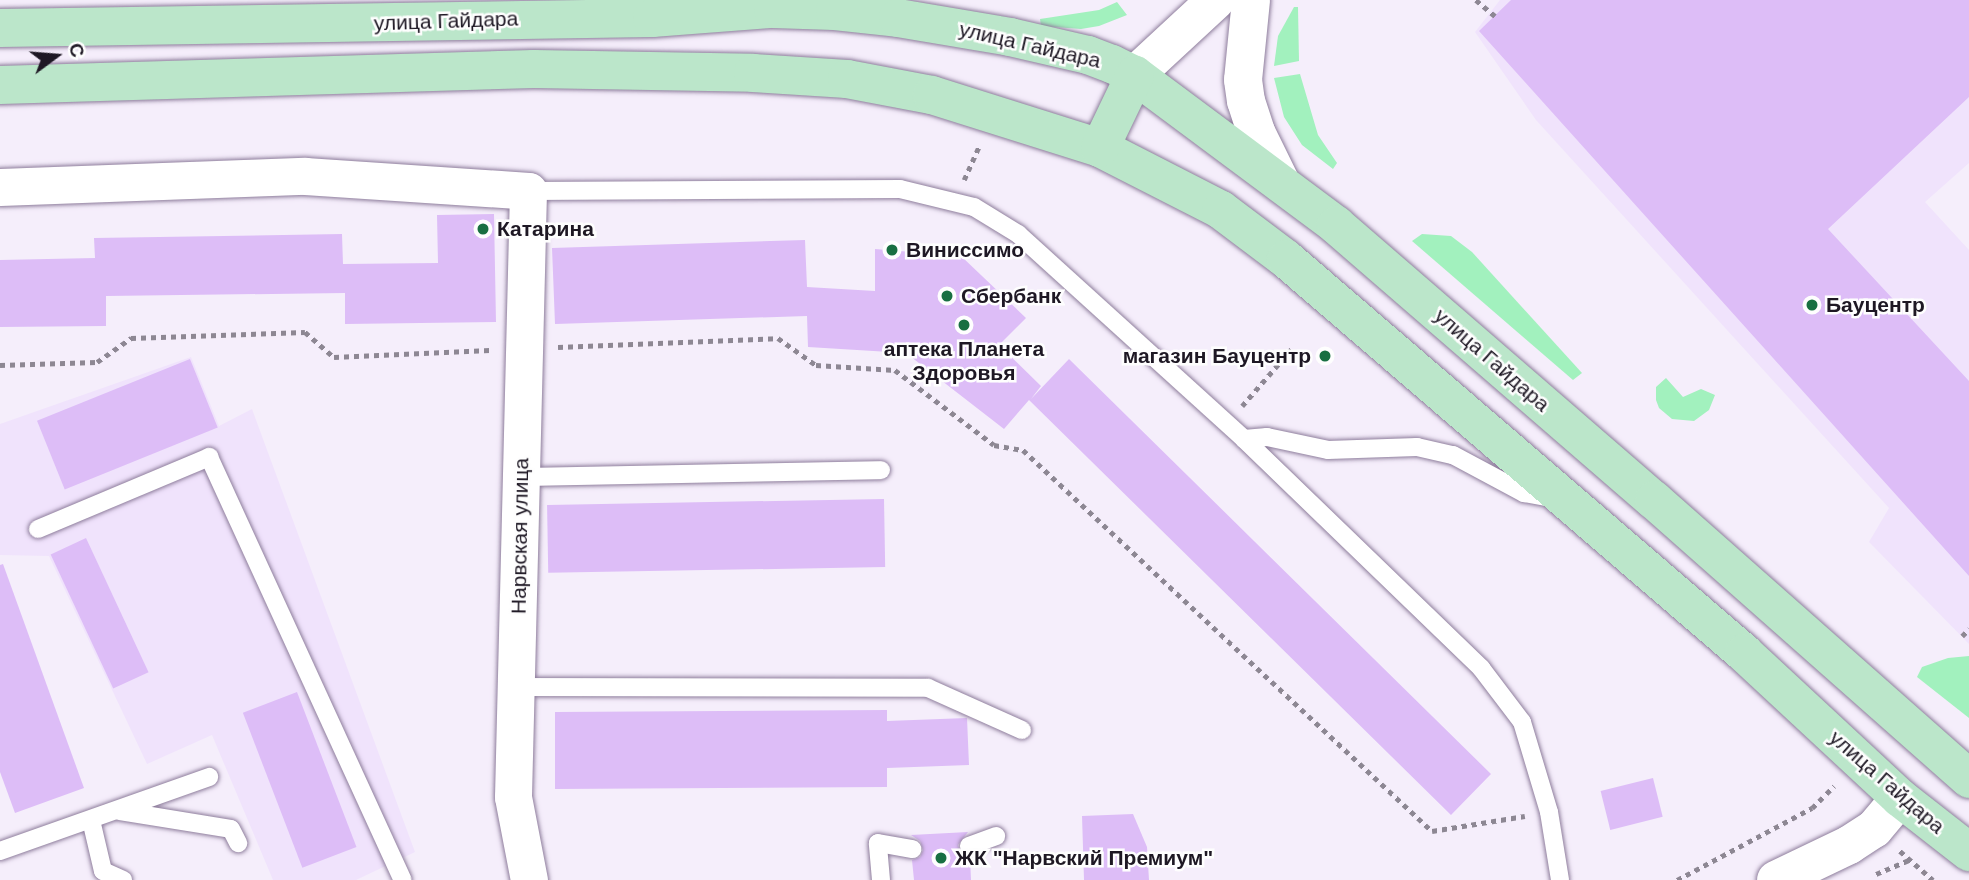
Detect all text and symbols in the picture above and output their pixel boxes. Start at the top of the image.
street label: улица Гайдара [373,6,519,36]
street label: улица Гайдара [957,16,1103,74]
north arrow [21,21,91,91]
text: С [65,41,89,60]
place label: Катарина [497,216,594,242]
marker: Катарина [475,221,491,237]
place label: Виниссимо [906,237,1024,263]
marker: Виниссимо [884,242,900,258]
place label: Сбербанк [961,283,1061,309]
marker: Сбербанк [939,288,955,304]
place label: Бауцентр [1826,292,1925,318]
marker: Бауцентр [1804,297,1820,313]
street label: улица Гайдара [1429,303,1555,417]
marker: аптека Планета Здоровья [956,317,972,333]
place label: аптека Планета Здоровья [884,336,1044,386]
place label: магазин Бауцентр [1123,343,1311,369]
marker: магазин Бауцентр [1317,348,1333,364]
street label: Нарвская улица [506,458,534,614]
street label: улица Гайдара [1824,725,1950,839]
place label: ЖК "Нарвский Премиум" [955,845,1213,871]
marker: ЖК "Нарвский Премиум" [933,850,949,866]

